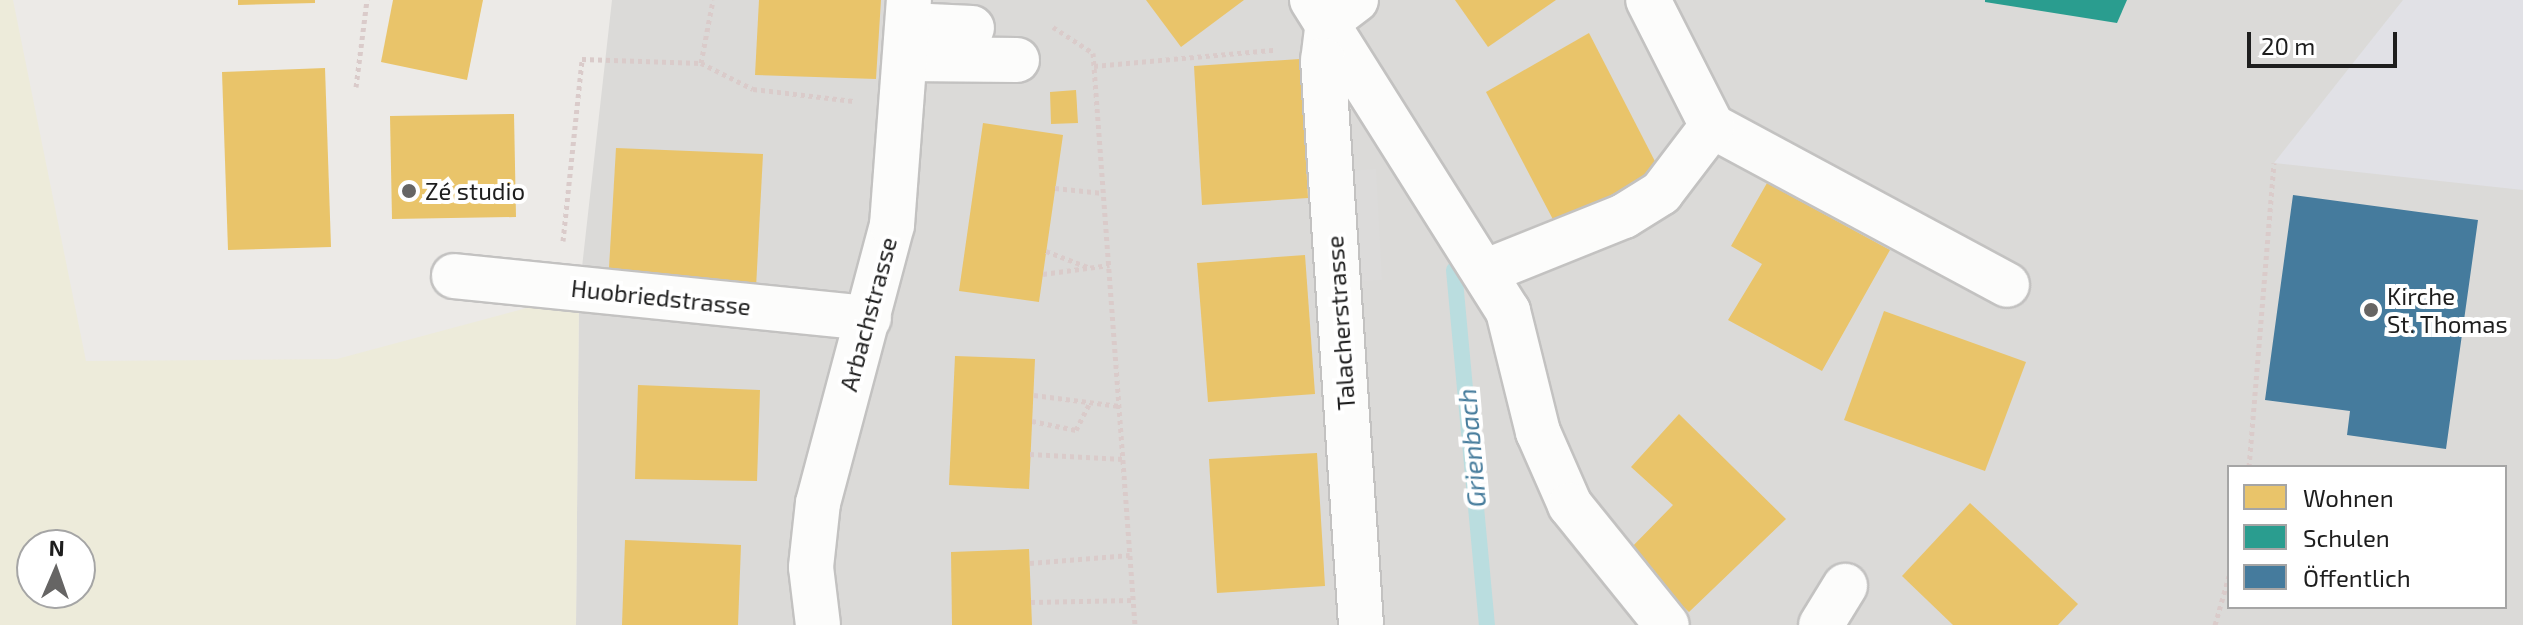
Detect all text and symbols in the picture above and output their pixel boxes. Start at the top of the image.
scale bar [2251,16,2401,66]
text: 20 m [2261,31,2315,60]
place label: Zé studio [425,177,525,205]
marker: Zé studio [400,182,418,200]
street label: Arbachstrasse [834,234,902,394]
street label: Talacherstrasse [1320,235,1360,411]
street label: Huobriedstrasse [570,273,752,321]
place label: Kirche St. Thomas [2387,282,2508,338]
marker: Kirche St. Thomas [2362,301,2380,319]
water label: Grienbach [1450,387,1492,509]
legend [2227,465,2507,609]
text: Wohnen [2303,483,2394,512]
text: Schulen [2303,523,2390,552]
north arrow [16,529,96,609]
text: N [48,534,65,560]
text: Öffentlich [2303,563,2411,592]

